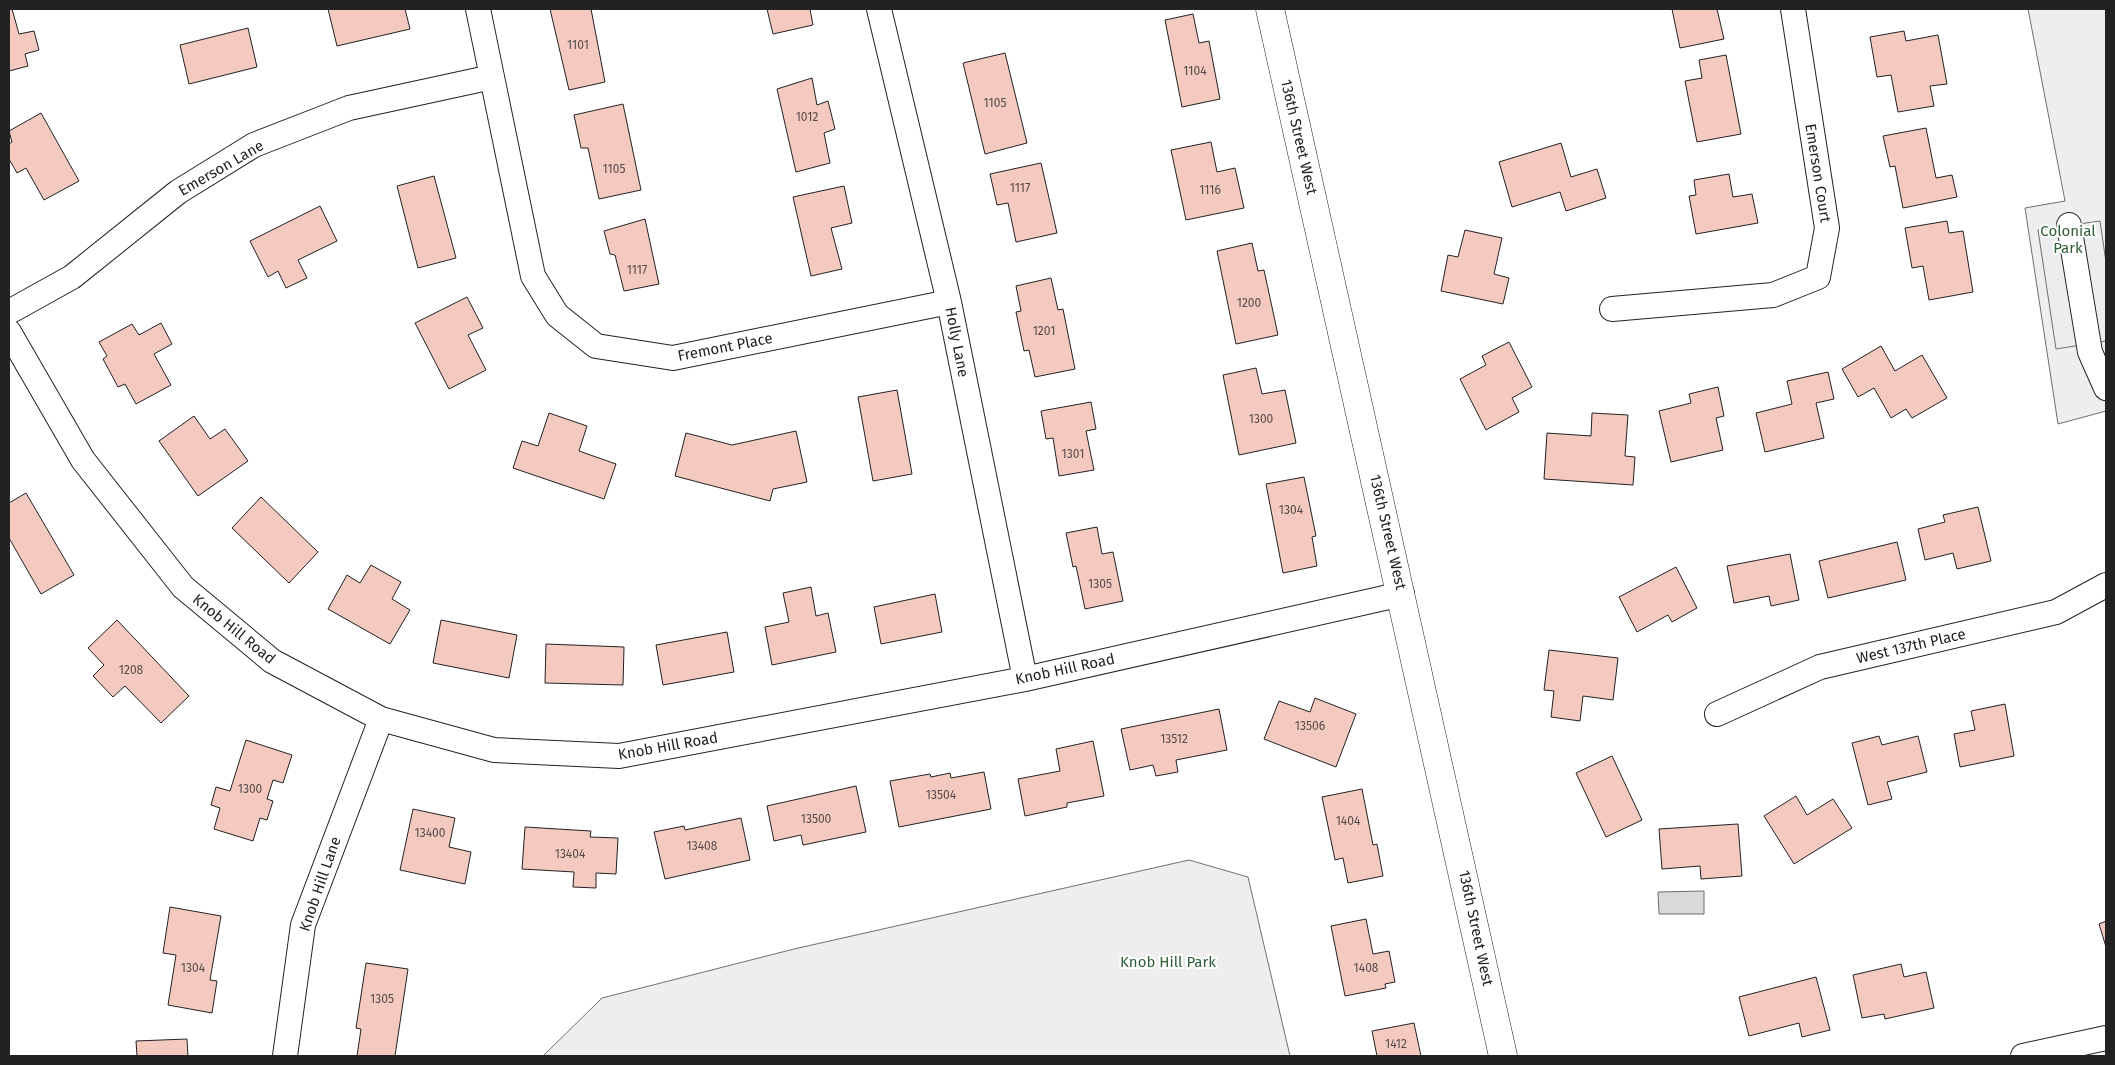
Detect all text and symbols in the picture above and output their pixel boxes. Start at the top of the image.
house number: 1101 [567,38,589,52]
house number: 1104 [1183,64,1207,78]
street label: 136th Street West [1277,78,1321,197]
house number: 1105 [984,96,1006,110]
house number: 1012 [796,110,818,124]
street label: Emerson Court [1801,122,1835,224]
street label: Emerson Lane [175,136,267,200]
house number: 1105 [603,162,625,176]
house number: 1117 [1010,181,1030,195]
house number: 1116 [1199,183,1221,197]
park label: Colonial Park [2040,222,2096,257]
house number: 1117 [627,263,647,277]
house number: 1200 [1237,296,1262,310]
street label: Holly Lane [941,305,973,379]
house number: 1201 [1033,324,1055,338]
street label: Fremont Place [676,329,774,365]
house number: 1300 [1249,412,1274,426]
house number: 1301 [1062,447,1084,461]
street label: 136th Street West [1366,473,1410,592]
house number: 1304 [1279,503,1304,517]
house number: 1305 [1088,577,1112,591]
street label: Knob Hill Road [189,590,279,668]
street label: West 137th Place [1855,625,1967,667]
street label: Knob Hill Road [1014,650,1116,688]
house number: 1208 [119,663,144,677]
house number: 13506 [1295,719,1325,733]
street label: Knob Hill Road [617,728,719,764]
house number: 13512 [1160,732,1188,746]
house number: 1300 [238,782,263,796]
house number: 13504 [926,788,957,802]
house number: 13500 [801,812,832,826]
house number: 1404 [1336,814,1361,828]
house number: 13400 [415,826,446,840]
street label: Knob Hill Lane [295,834,345,934]
house number: 13408 [687,839,718,853]
house number: 13404 [555,847,586,861]
street label: 136th Street West [1455,869,1497,988]
park label: Knob Hill Park [1120,953,1216,971]
house number: 1304 [181,961,206,975]
house number: 1408 [1354,961,1379,975]
house number: 1305 [370,992,394,1006]
house number: 1412 [1385,1037,1407,1051]

